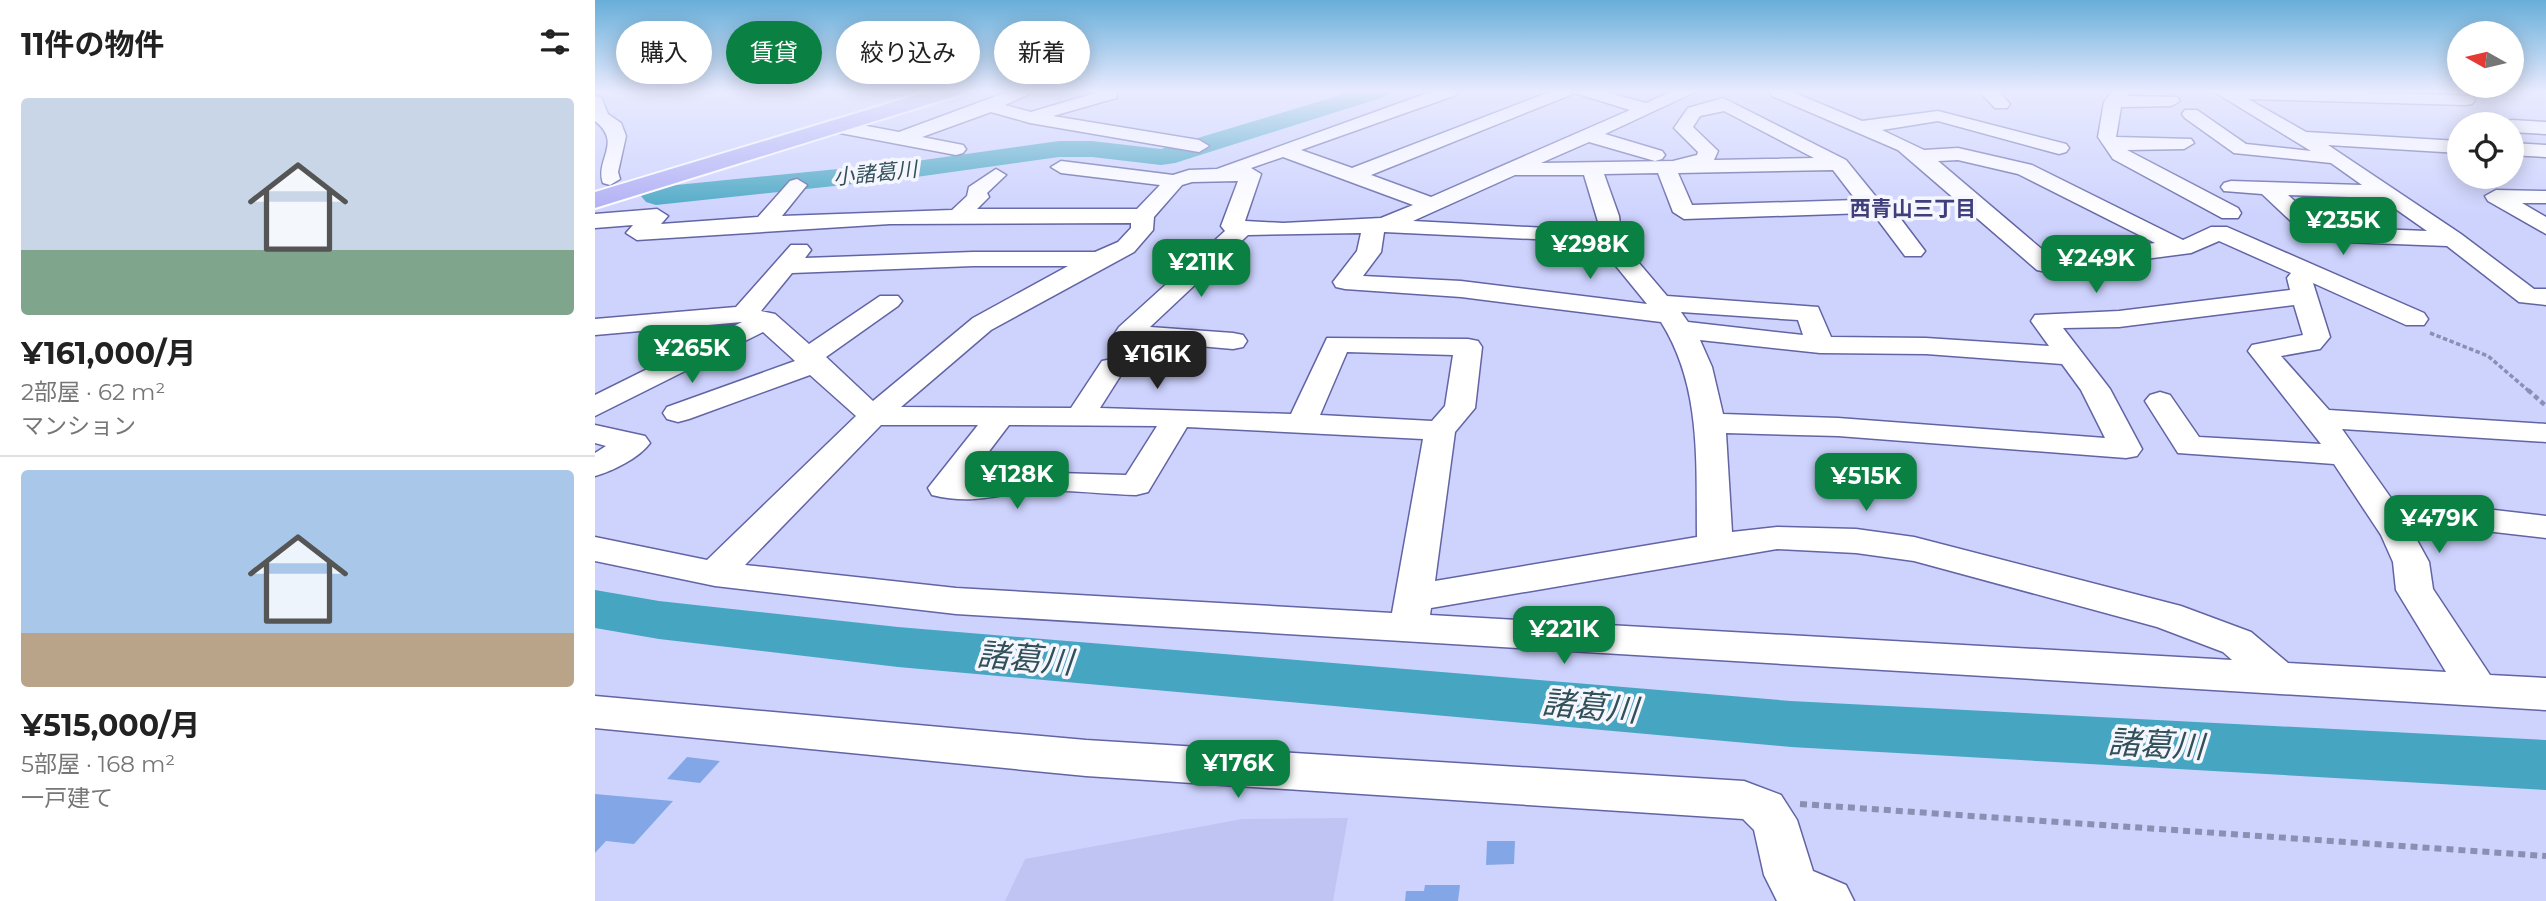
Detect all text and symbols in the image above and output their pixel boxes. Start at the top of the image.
chip: 購入 [616,21,712,84]
chip: 賃貸 [726,21,822,84]
chip: 絞り込み [836,21,980,84]
chip: 新着 [994,21,1090,84]
north arrow [2447,21,2523,98]
map controls [2447,21,2524,189]
icon: filters [536,23,574,61]
text: 11件の物件 [21,26,165,63]
button: locate [2447,112,2524,189]
icon: home [235,144,361,270]
water label: 小諸葛川 [832,156,920,190]
district label: 西青山三丁目 [1850,196,1976,221]
pin: ¥235K [2294,198,2392,257]
text: ¥235K [2306,206,2380,234]
pin: ¥298K [1541,222,1639,281]
text: ¥298K [1551,230,1629,258]
pin: ¥249K [2047,236,2145,295]
pin: ¥211K [1152,240,1250,299]
text: ¥249K [2057,244,2135,272]
text: ¥211K [1168,248,1234,276]
pin: ¥265K [643,326,741,385]
pin: ¥161K [1108,332,1206,391]
text: ¥265K [654,334,730,362]
text: ¥161,000/月 [21,335,196,372]
text: ¥161K [1123,340,1191,368]
text: 2部屋 · 62 m² [21,378,165,406]
text: マンション [21,412,136,440]
pin: ¥128K [968,452,1066,511]
pin: ¥515K [1817,454,1915,513]
text: ¥128K [981,460,1053,488]
text: ¥515K [1831,462,1901,490]
pin: ¥479K [2390,496,2488,555]
text: ¥479K [2400,504,2478,532]
icon: home [235,516,361,642]
pin: ¥221K [1515,606,1613,666]
text: ¥221K [1529,615,1599,643]
water label: 諸葛川 [975,634,1077,682]
water label: 諸葛川 [1540,682,1642,730]
text: ¥515,000/月 [21,707,200,744]
water label: 諸葛川 [2107,722,2208,766]
pin: ¥176K [1189,740,1287,800]
text: ¥176K [1202,749,1274,777]
text: 5部屋 · 168 m² [21,750,175,778]
text: 一戸建て [21,784,113,812]

